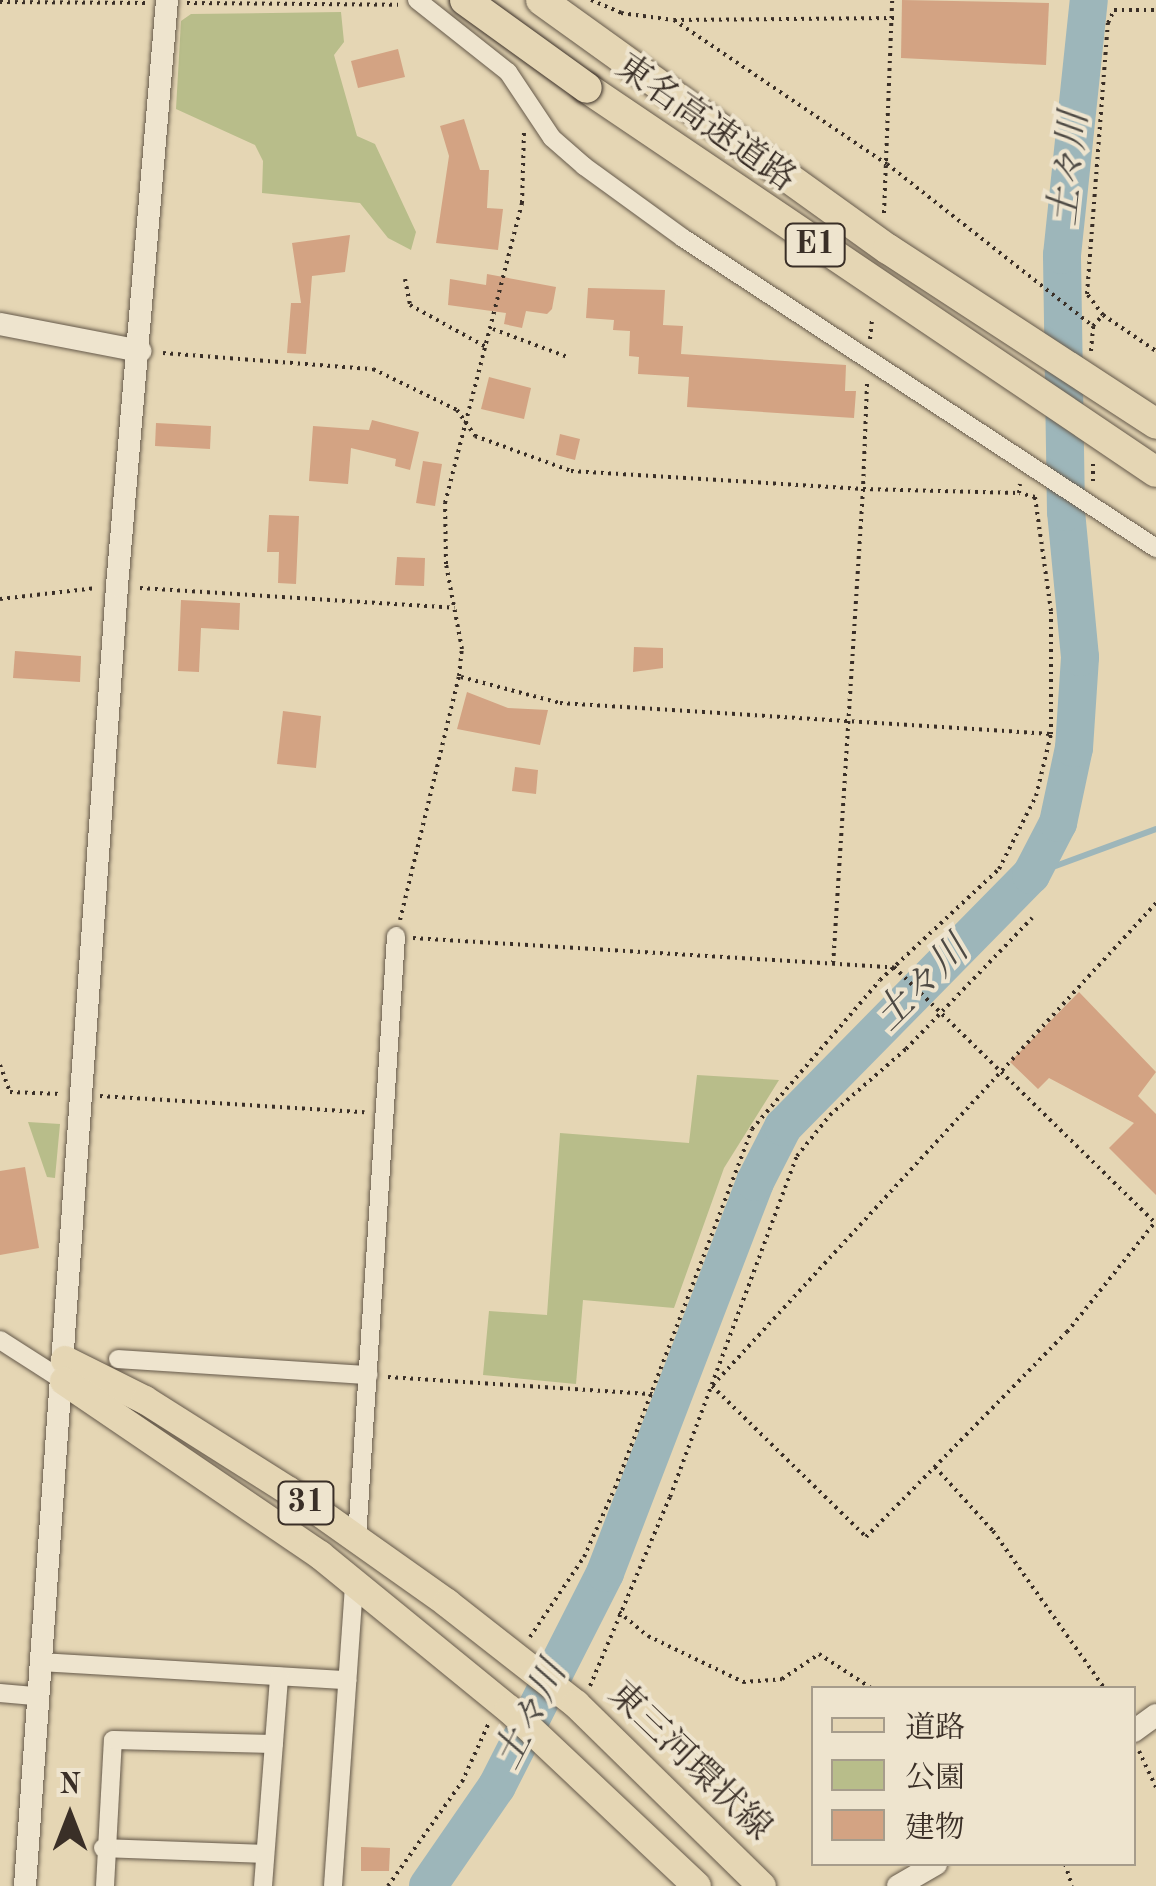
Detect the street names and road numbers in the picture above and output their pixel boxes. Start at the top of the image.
street label: 東名高速道路 [607,47,803,201]
road number: E1 [782,218,848,272]
road number: 31 [276,1476,336,1530]
street label: 東三河環状線 [599,1674,779,1850]

